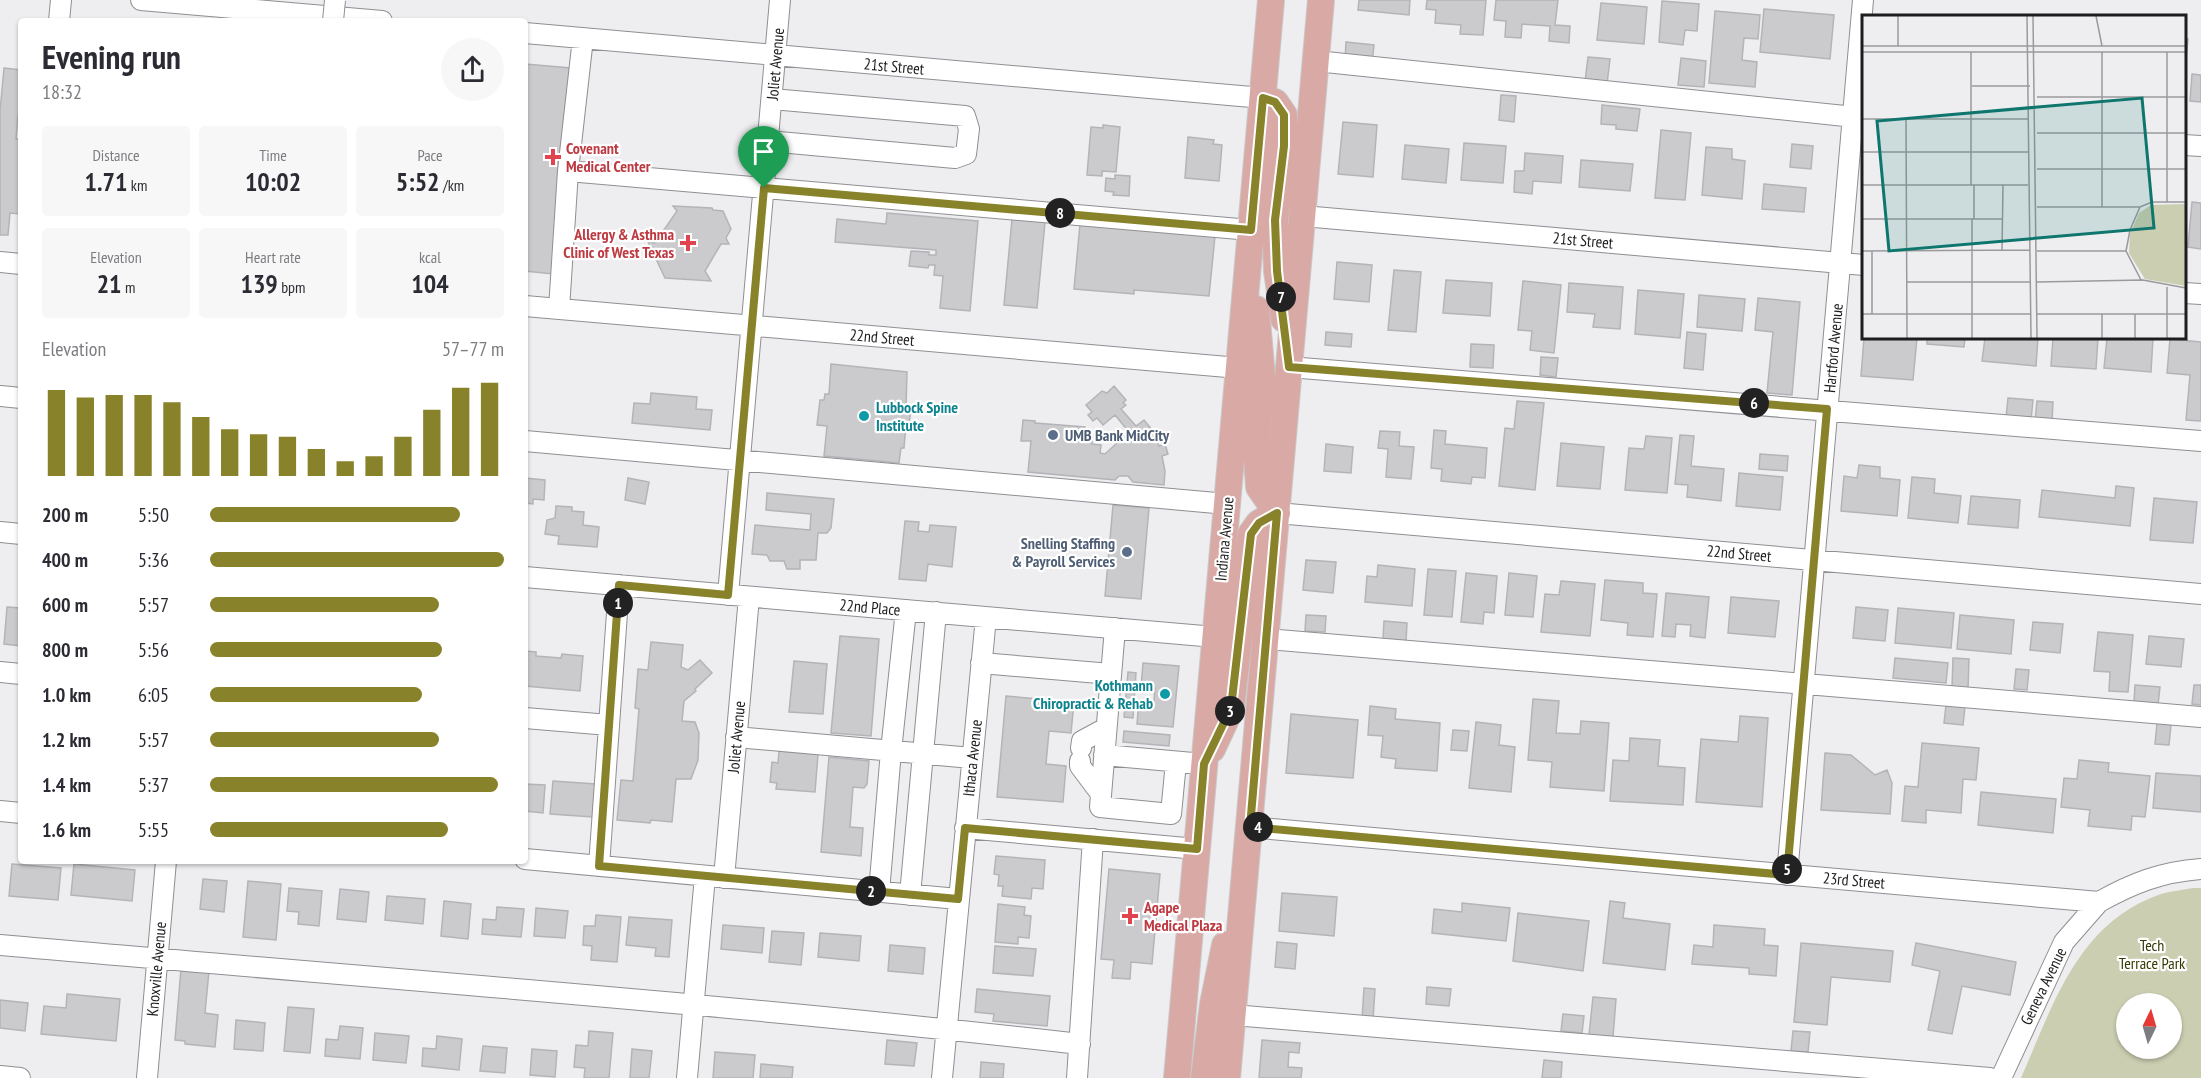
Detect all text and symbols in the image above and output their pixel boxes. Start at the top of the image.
inset map [1862,15,2186,339]
street label: Joliet Avenue [762,27,788,102]
text: Evening run [42,35,181,78]
button: share [441,38,504,101]
street label: 21st Street [863,53,926,79]
text: 18:32 [42,79,82,105]
pin [738,126,789,188]
icon: arrive [747,135,780,168]
place label: Covenant Medical Center [566,138,651,176]
text: Distance [92,145,140,165]
text: Time [259,145,287,165]
text: Pace [417,145,443,165]
marker: Covenant Medical Center [544,148,562,166]
text: 1.71 [85,165,127,198]
text: 10:02 [245,165,301,198]
text: 5:52 [396,165,440,198]
text: km [127,175,147,195]
text: /km [440,175,464,195]
pin: 8 [1045,198,1075,228]
text: 8 [1056,203,1064,223]
place label: Allergy & Asthma Clinic of West Texas [563,224,674,262]
street label: 21st Street [1552,227,1615,253]
marker: Allergy & Asthma Clinic of West Texas [679,234,697,252]
text: Elevation [90,247,142,267]
text: Heart rate [245,247,301,267]
text: kcal [419,247,441,267]
text: 21 [97,267,122,300]
text: 139 [240,267,278,300]
text: 104 [411,267,449,300]
text: m [122,277,135,297]
text: bpm [278,277,306,297]
pin: 7 [1266,282,1296,312]
text: 7 [1277,287,1285,307]
street label: Hartford Avenue [1819,302,1847,394]
street label: 22nd Street [849,324,916,350]
text: Elevation [42,336,106,362]
text: 57–77 m [442,336,504,362]
pin: 6 [1739,388,1769,418]
text: 6 [1750,393,1758,413]
place label: Lubbock Spine Institute [876,397,958,435]
marker: Lubbock Spine Institute [857,409,871,423]
place label: UMB Bank MidCity [1065,425,1170,445]
marker: UMB Bank MidCity [1046,428,1060,442]
street label: Indiana Avenue [1210,496,1238,582]
text: 200 m [42,502,88,528]
text: 5:50 [138,502,169,528]
place label: Snelling Staffing & Payroll Services [1011,533,1115,571]
street label: 22nd Street [1706,540,1773,566]
marker: Snelling Staffing & Payroll Services [1120,545,1134,559]
text: 400 m [42,547,88,573]
text: 5:36 [138,547,169,573]
pin: 1 [603,588,633,618]
text: 600 m [42,592,88,618]
text: 5:57 [138,592,169,618]
text: 1 [614,593,622,613]
street label: 22nd Place [839,594,901,620]
text: 800 m [42,637,88,663]
text: 5:56 [138,637,169,663]
place label: Kothmann Chiropractic & Rehab [1033,675,1153,713]
text: 1.0 km [42,682,91,708]
text: 6:05 [138,682,169,708]
marker: Kothmann Chiropractic & Rehab [1158,687,1172,701]
pin: 3 [1215,696,1245,726]
street label: Joliet Avenue [723,700,749,775]
text: 3 [1226,701,1234,721]
street label: Ithaca Avenue [958,719,986,797]
text: 1.2 km [42,727,91,753]
text: 5:57 [138,727,169,753]
text: 1.4 km [42,772,91,798]
text: 5:37 [138,772,169,798]
pin: 4 [1243,812,1273,842]
text: 1.6 km [42,817,91,843]
text: 5:55 [138,817,169,843]
text: 4 [1254,817,1262,837]
pin: 5 [1772,854,1802,884]
text: 5 [1783,859,1791,879]
street label: 23rd Street [1822,867,1886,893]
pin: 2 [856,876,886,906]
text: 2 [867,881,875,901]
place label: Agape Medical Plaza [1143,897,1223,935]
marker: Agape Medical Plaza [1121,907,1139,925]
street label: Knoxville Avenue [142,921,170,1017]
park label: Tech Terrace Park [2119,935,2186,973]
street label: Geneva Avenue [2016,944,2070,1028]
north arrow [2116,993,2182,1059]
map controls [2116,993,2182,1059]

